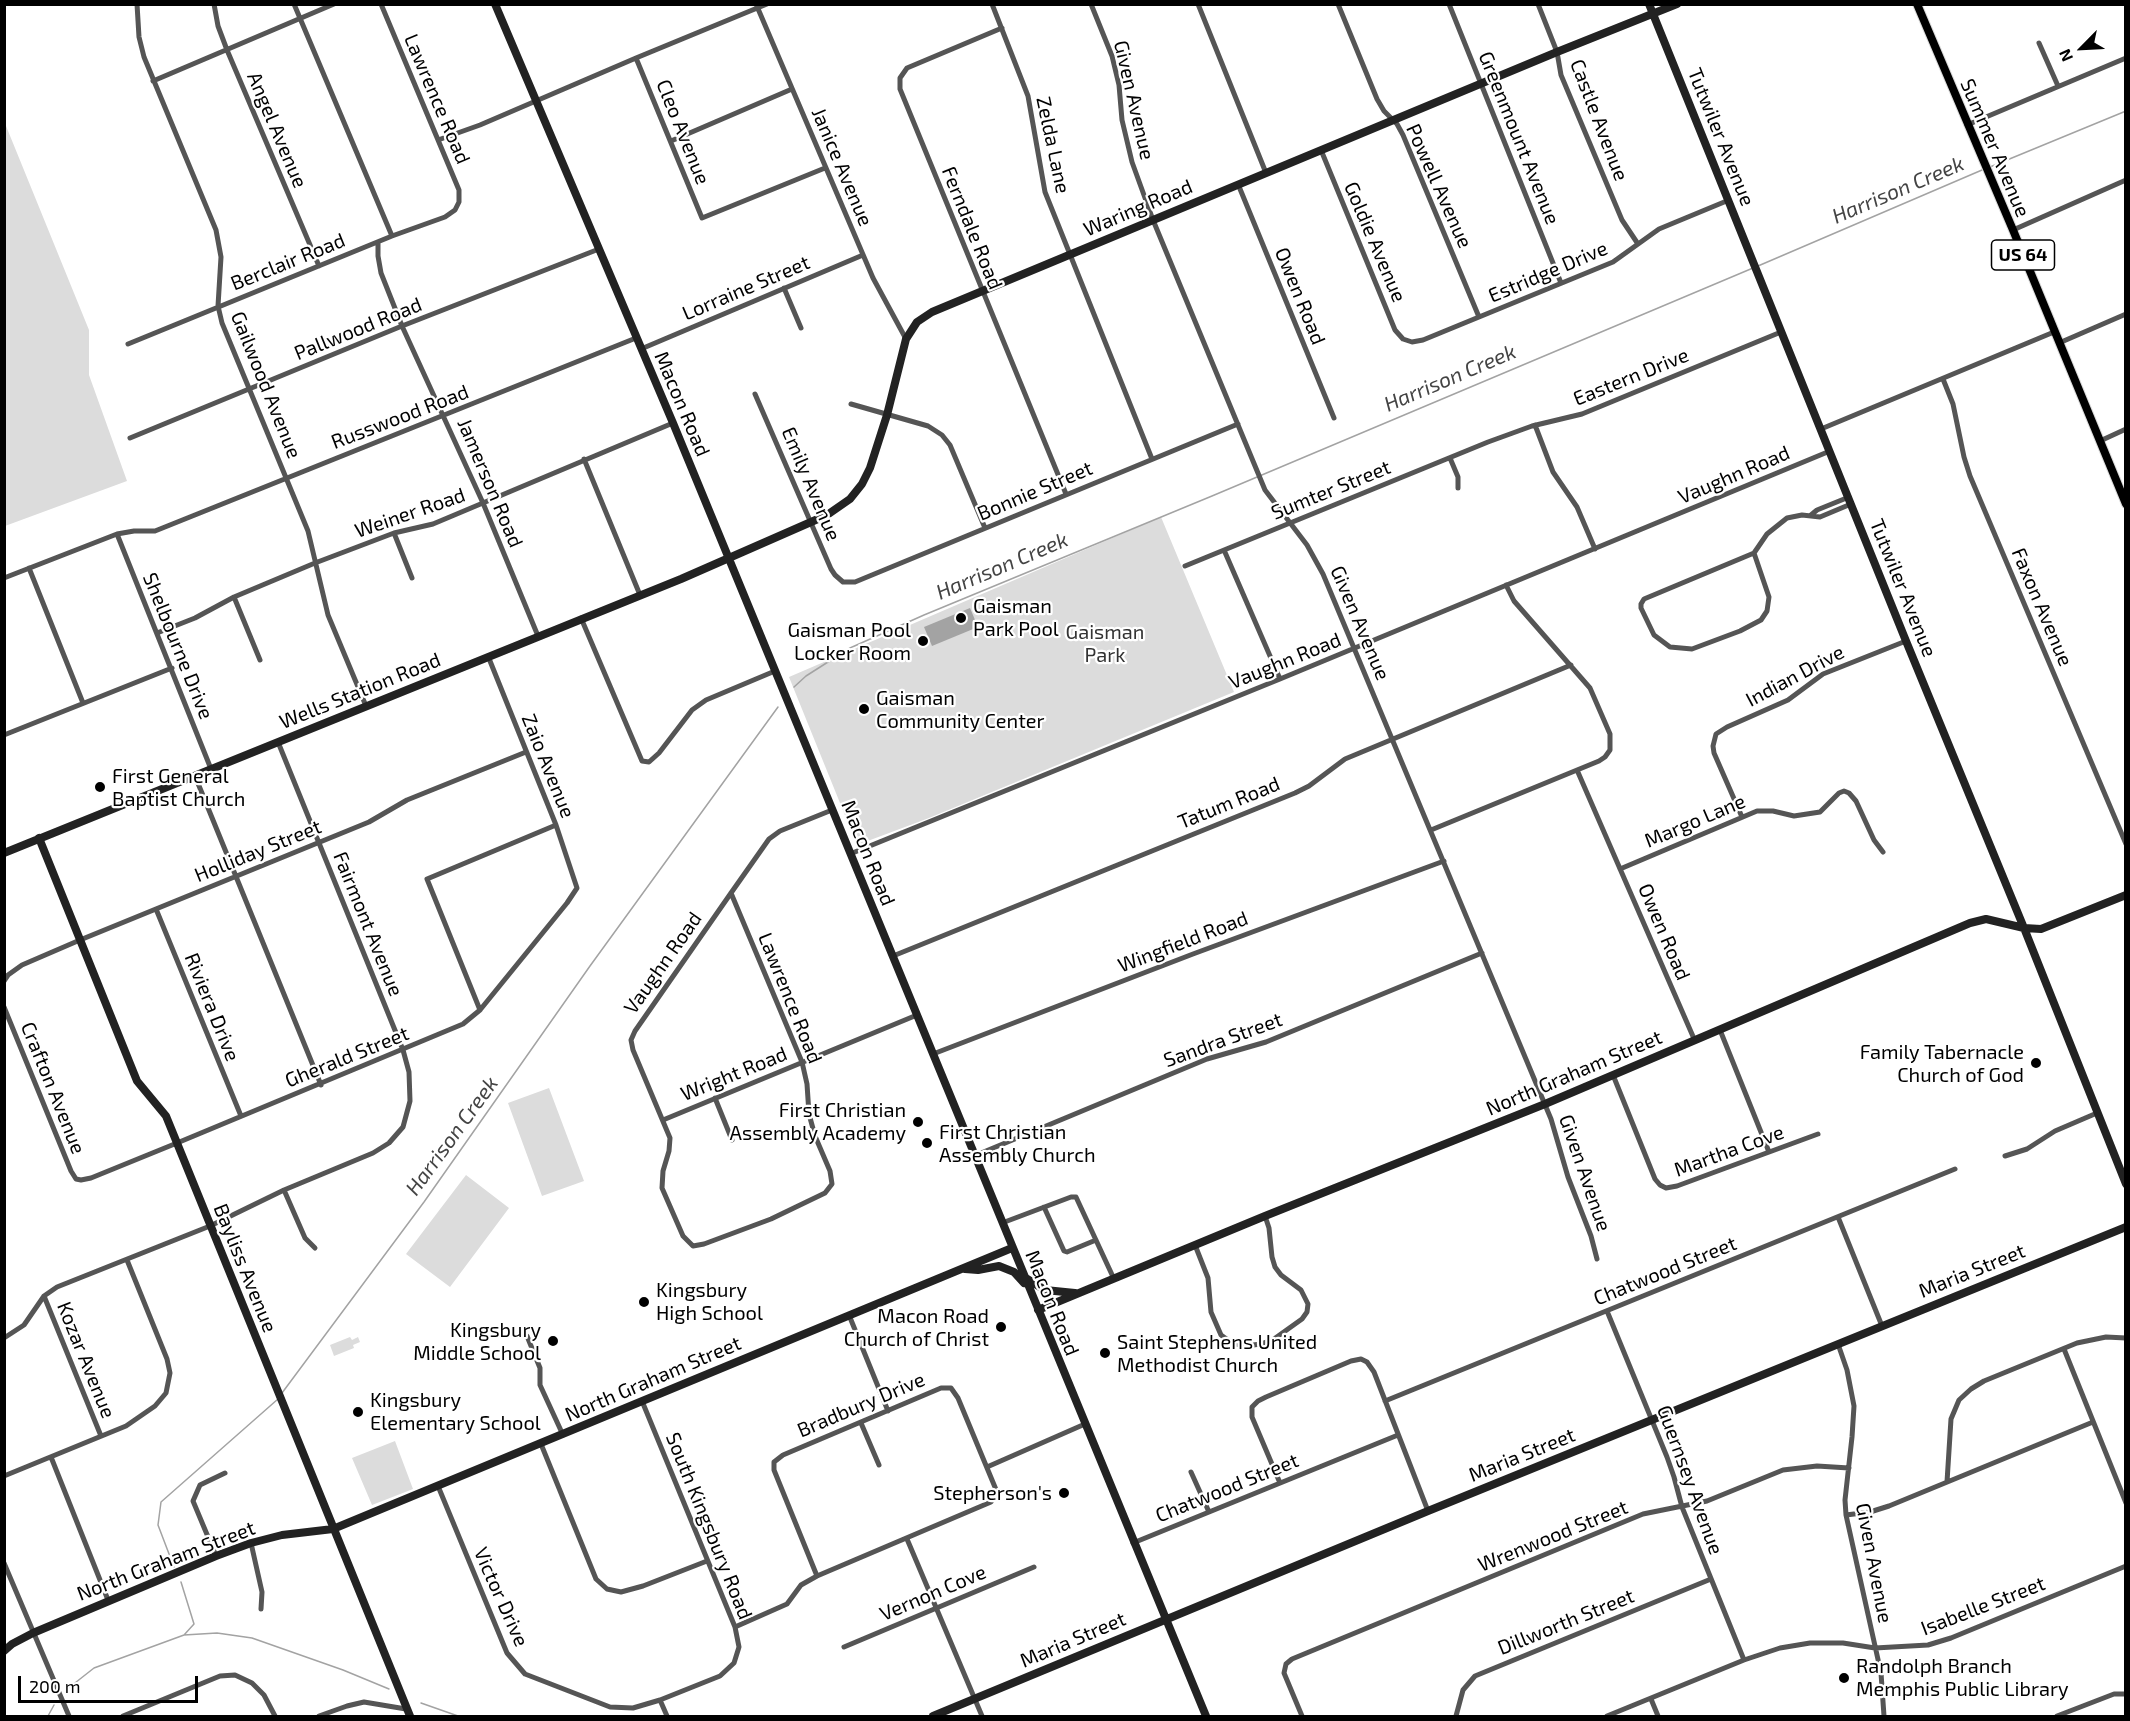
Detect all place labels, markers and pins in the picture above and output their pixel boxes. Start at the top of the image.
place label: Gaisman Park Pool [973,594,1059,641]
marker: Gaisman Park Pool [954,611,968,625]
place label: Gaisman Pool Locker Room [787,618,911,665]
marker: Gaisman Pool Locker Room [916,634,930,648]
place label: Gaisman Community Center [876,686,1045,733]
marker: Gaisman Community Center [857,702,871,716]
place label: First General Baptist Church [112,764,245,811]
marker: First General Baptist Church [93,780,107,794]
place label: Family Tabernacle Church of God [1860,1040,2024,1087]
marker: Family Tabernacle Church of God [2029,1056,2043,1070]
place label: First Christian Assembly Academy [730,1098,906,1145]
marker: First Christian Assembly Academy [911,1115,925,1129]
place label: First Christian Assembly Church [939,1120,1096,1167]
marker: First Christian Assembly Church [920,1136,934,1150]
place label: Kingsbury High School [656,1278,763,1325]
marker: Kingsbury High School [637,1295,651,1309]
place label: Macon Road Church of Christ [844,1304,989,1351]
place label: Kingsbury Middle School [413,1318,541,1365]
marker: Macon Road Church of Christ [994,1320,1008,1334]
place label: Saint Stephens United Methodist Church [1117,1330,1317,1377]
marker: Kingsbury Middle School [546,1334,560,1348]
marker: Saint Stephens United Methodist Church [1098,1346,1112,1360]
place label: Kingsbury Elementary School [370,1388,541,1435]
marker: Kingsbury Elementary School [351,1405,365,1419]
place label: Stepherson's [933,1481,1052,1505]
marker: Stepherson's [1057,1486,1071,1500]
place label: Randolph Branch Memphis Public Library [1856,1654,2069,1701]
marker: Randolph Branch Memphis Public Library [1837,1671,1851,1685]

